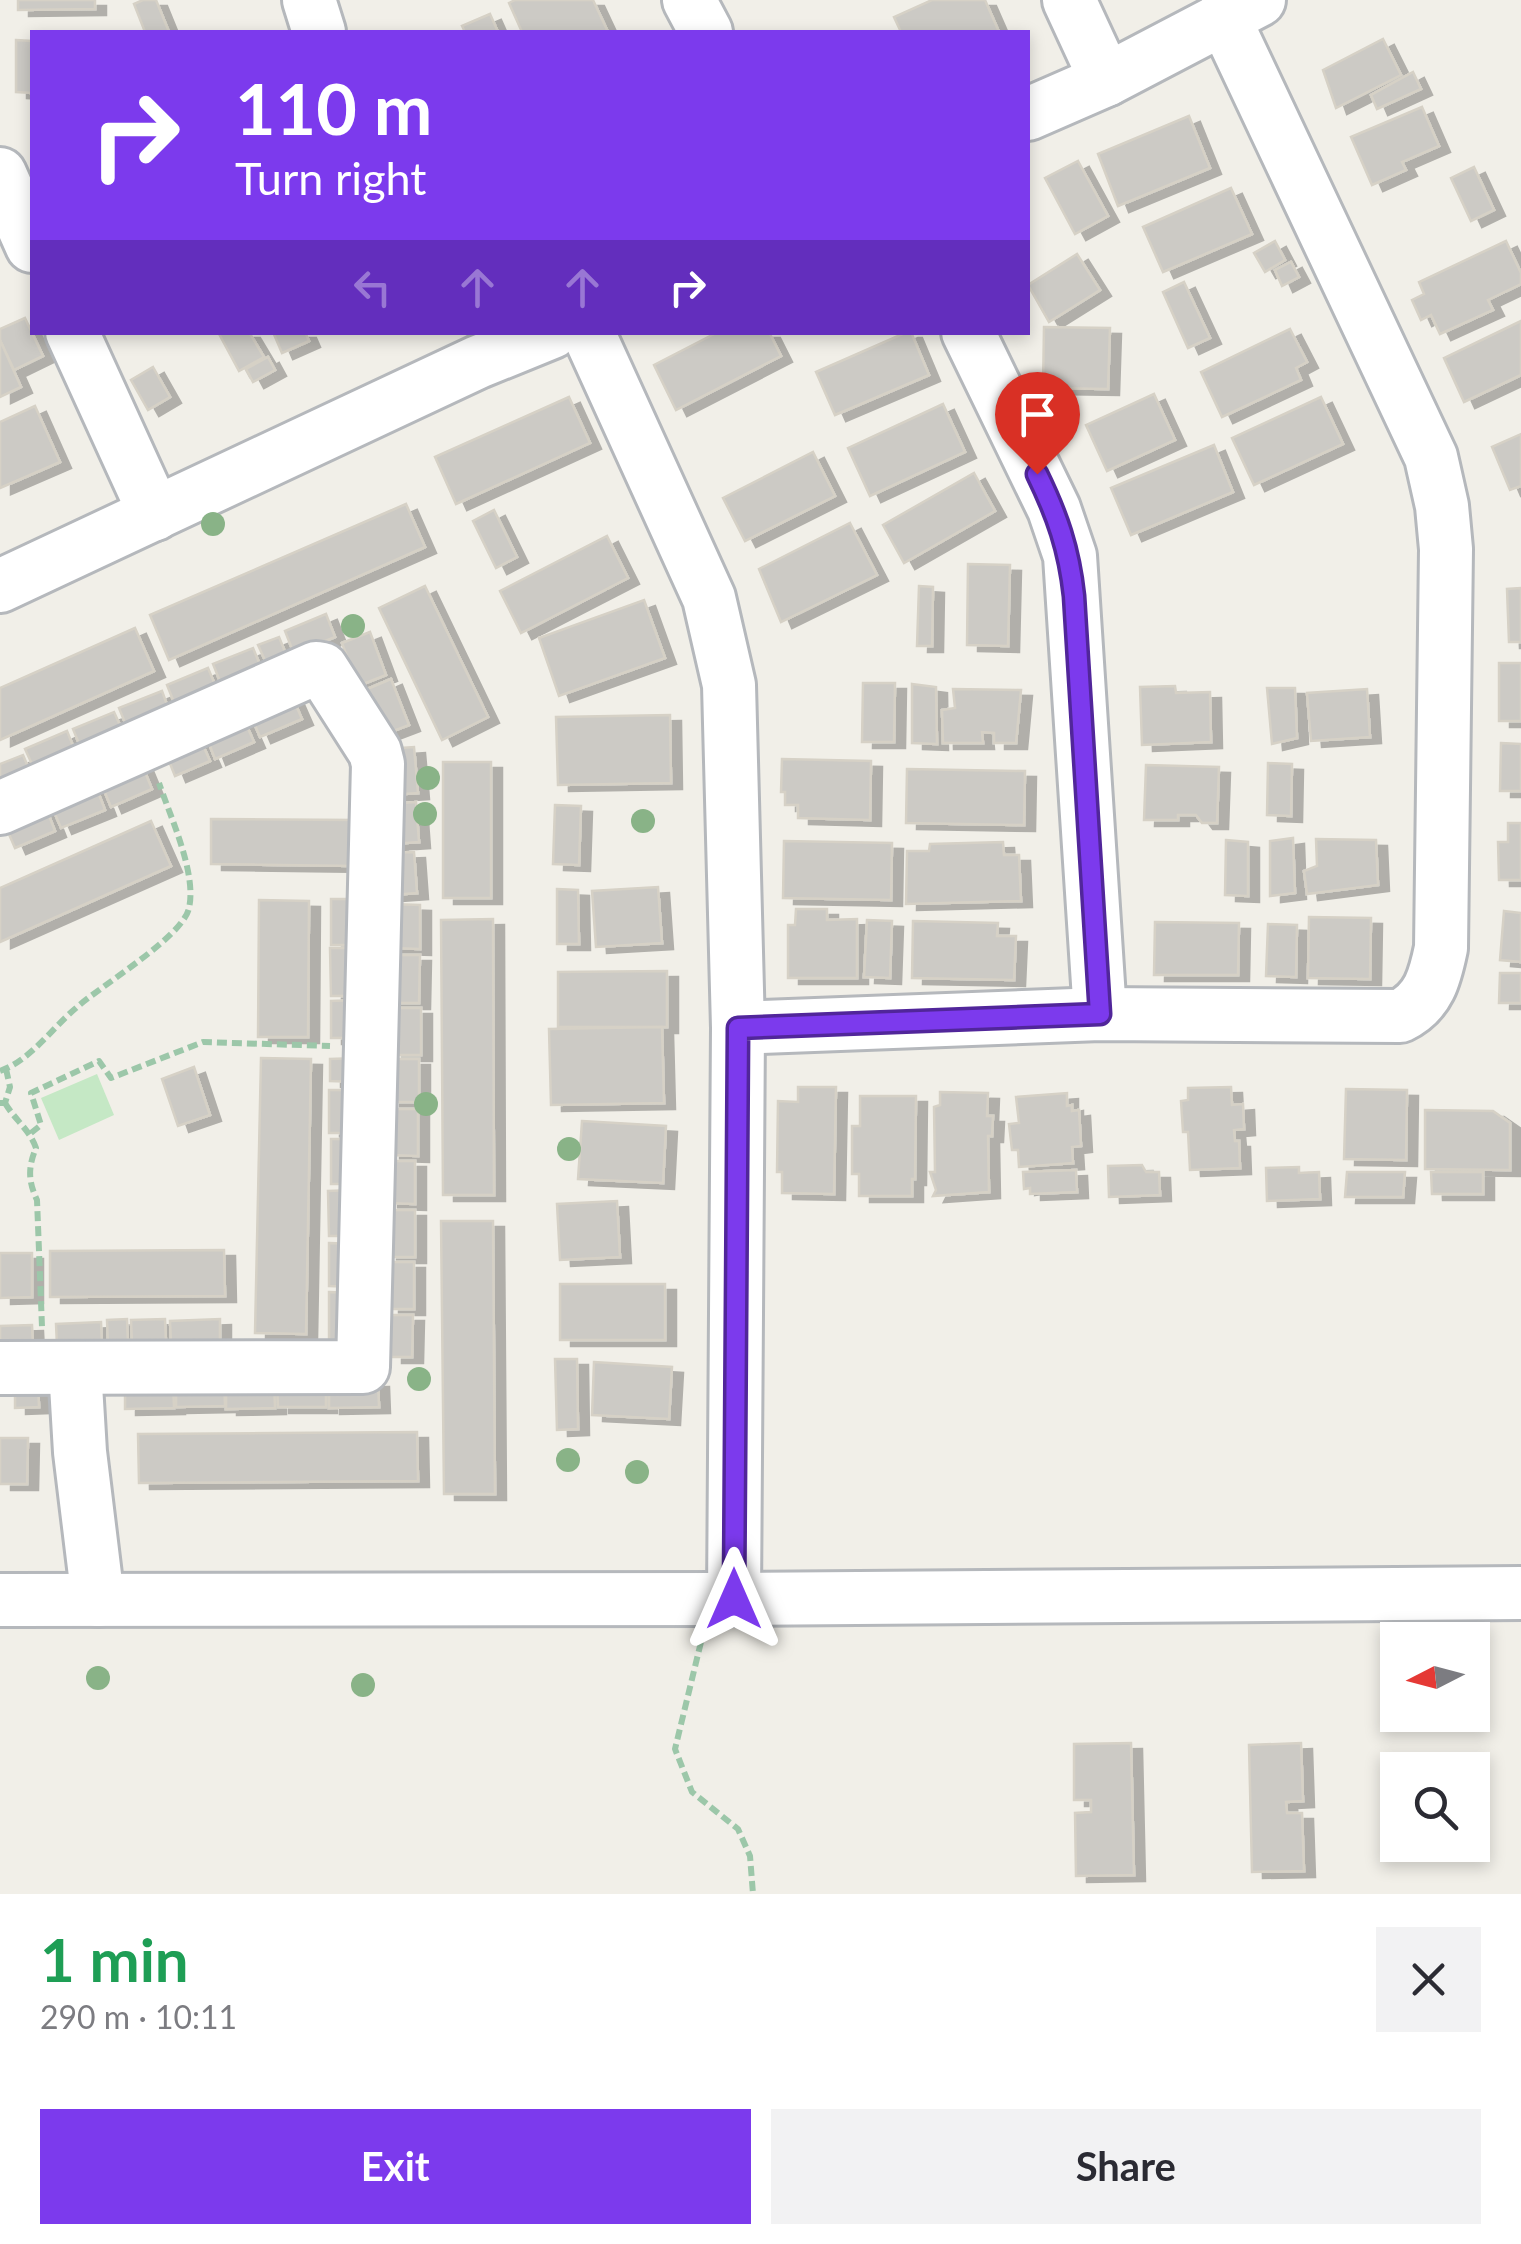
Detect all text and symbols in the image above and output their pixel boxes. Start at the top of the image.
text: 110 m [235,66,432,150]
icon: right [70,70,200,200]
text: Turn right [235,151,426,205]
icon: left [345,260,400,315]
icon: ahead [450,260,505,315]
icon: ahead [555,260,610,315]
icon: right [660,260,715,315]
pin [995,372,1080,475]
icon: arrive [1010,387,1065,442]
position arrow [682,1547,786,1651]
north arrow [1380,1622,1490,1732]
map controls [1380,1622,1490,1862]
button: search [1380,1752,1490,1862]
text: 1 min [40,1923,189,1995]
button: close [1376,1927,1481,2032]
text: 290 m · 10:11 [40,1997,237,2036]
button: Exit [40,2109,751,2224]
button: Share [771,2109,1481,2224]

